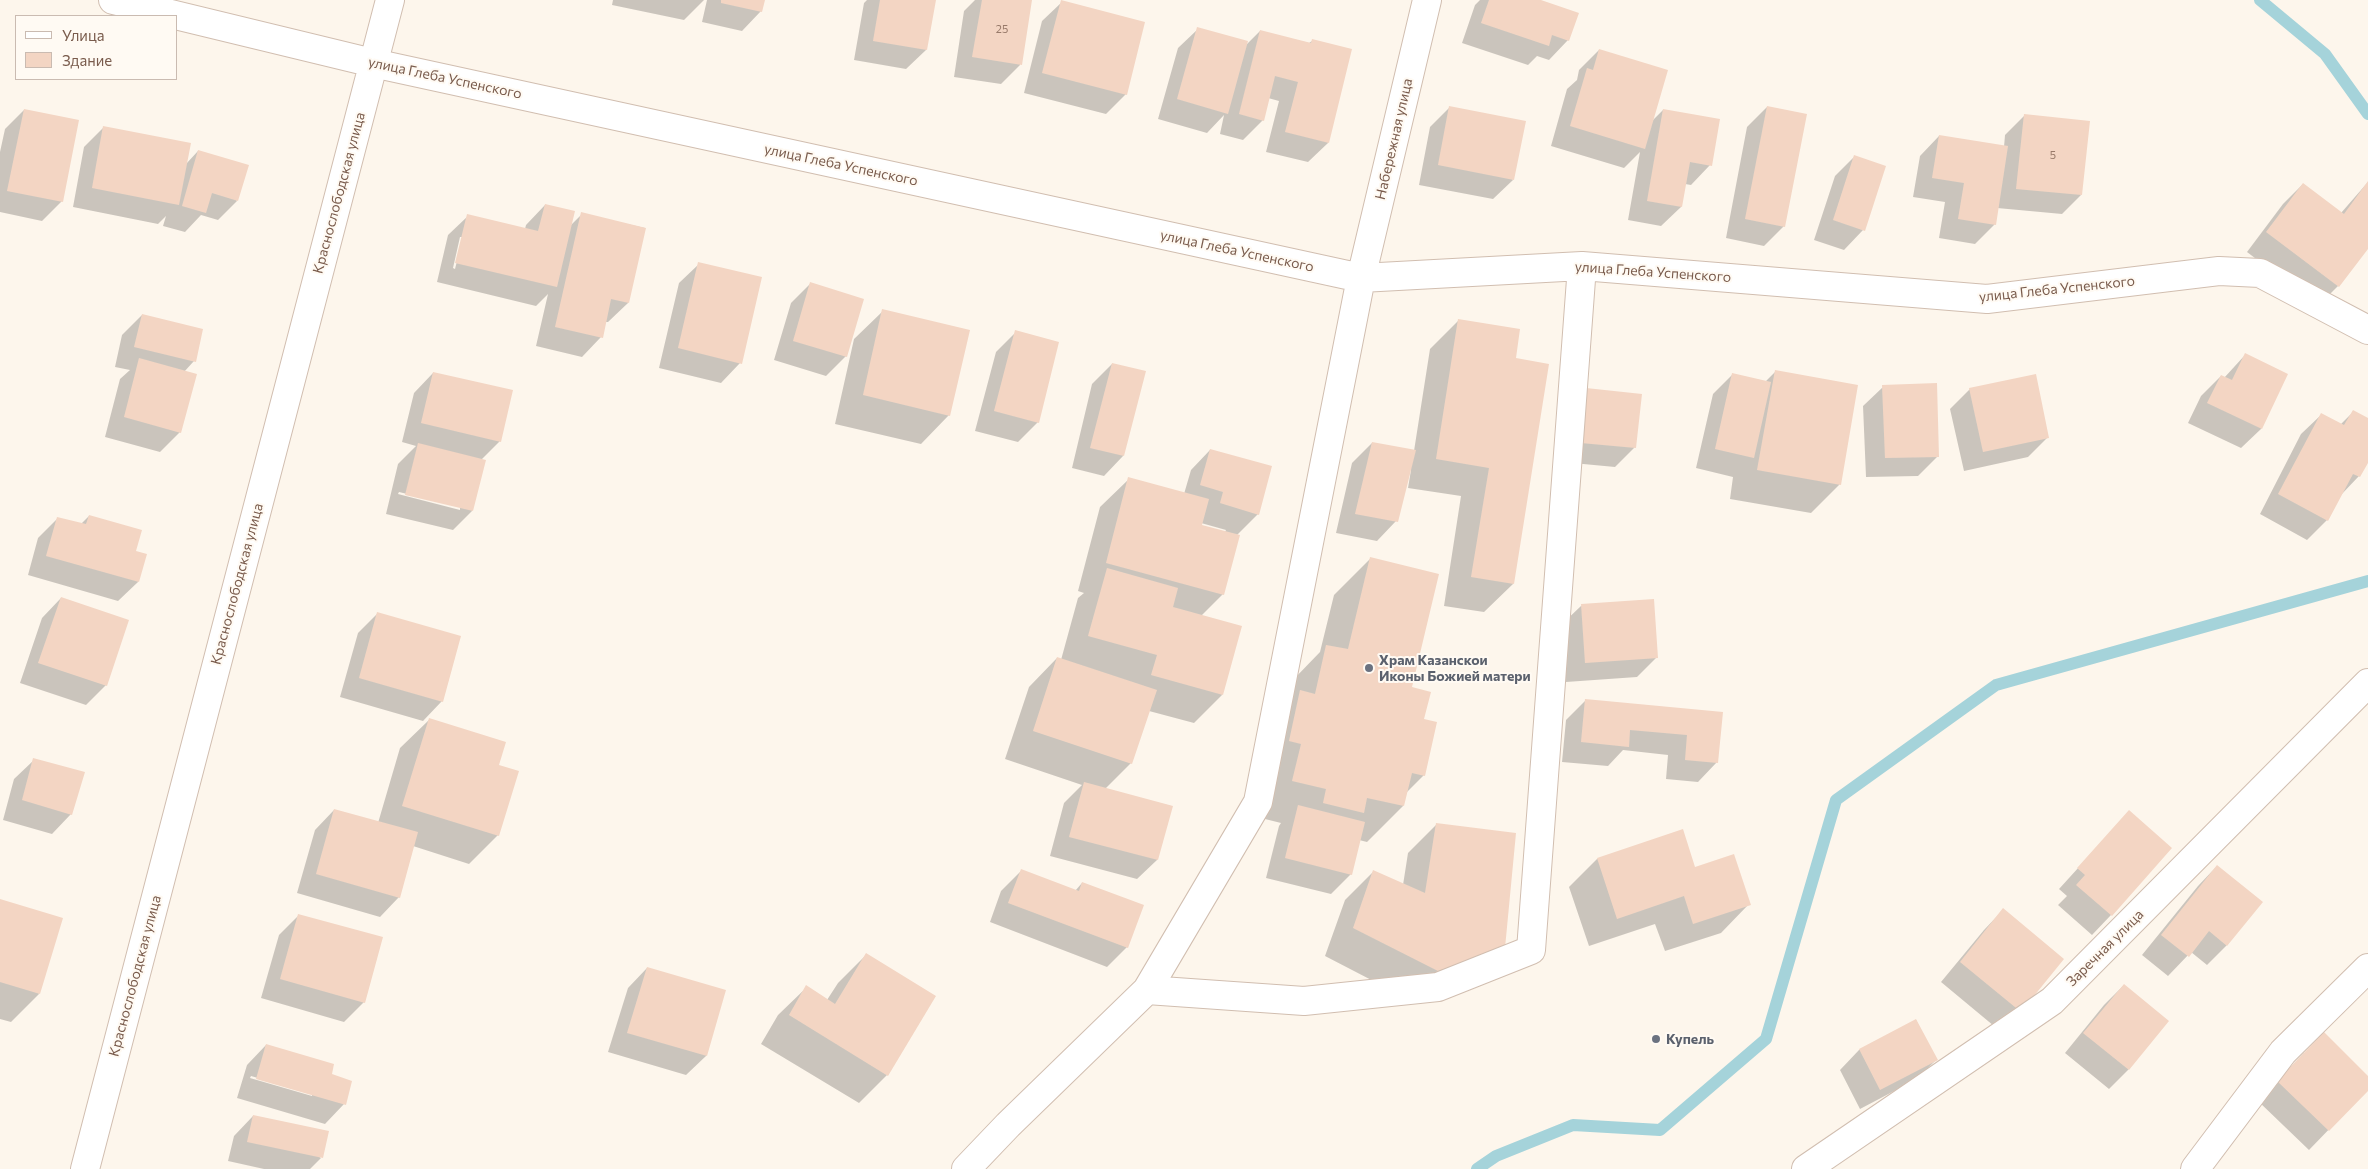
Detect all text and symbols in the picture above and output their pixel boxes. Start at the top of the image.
legend [15,15,178,80]
house number: 25 [996,22,1008,36]
text: Улица [62,26,104,44]
text: Здание [62,51,112,69]
street label: улица Глеба Успенского [367,53,523,103]
street label: Набережная улица [1372,77,1416,201]
street label: Краснослободская улица [309,110,369,276]
street label: улица Глеба Успенского [763,140,919,190]
house number: 5 [2050,148,2056,162]
street label: улица Глеба Успенского [1159,226,1315,276]
street label: улица Глеба Успенского [1574,258,1732,286]
street label: улица Глеба Успенского [1978,272,2136,306]
street label: Краснослободская улица [207,501,267,667]
place label: Храм Казанскои Иконы Божией матери [1379,652,1531,684]
marker: Храм Казанскои Иконы Божией матери [1363,662,1375,674]
street label: Краснослободская улица [105,893,165,1059]
street label: Заречная улица [2063,906,2147,990]
place label: Купель [1666,1031,1714,1047]
marker: Купель [1650,1033,1662,1045]

